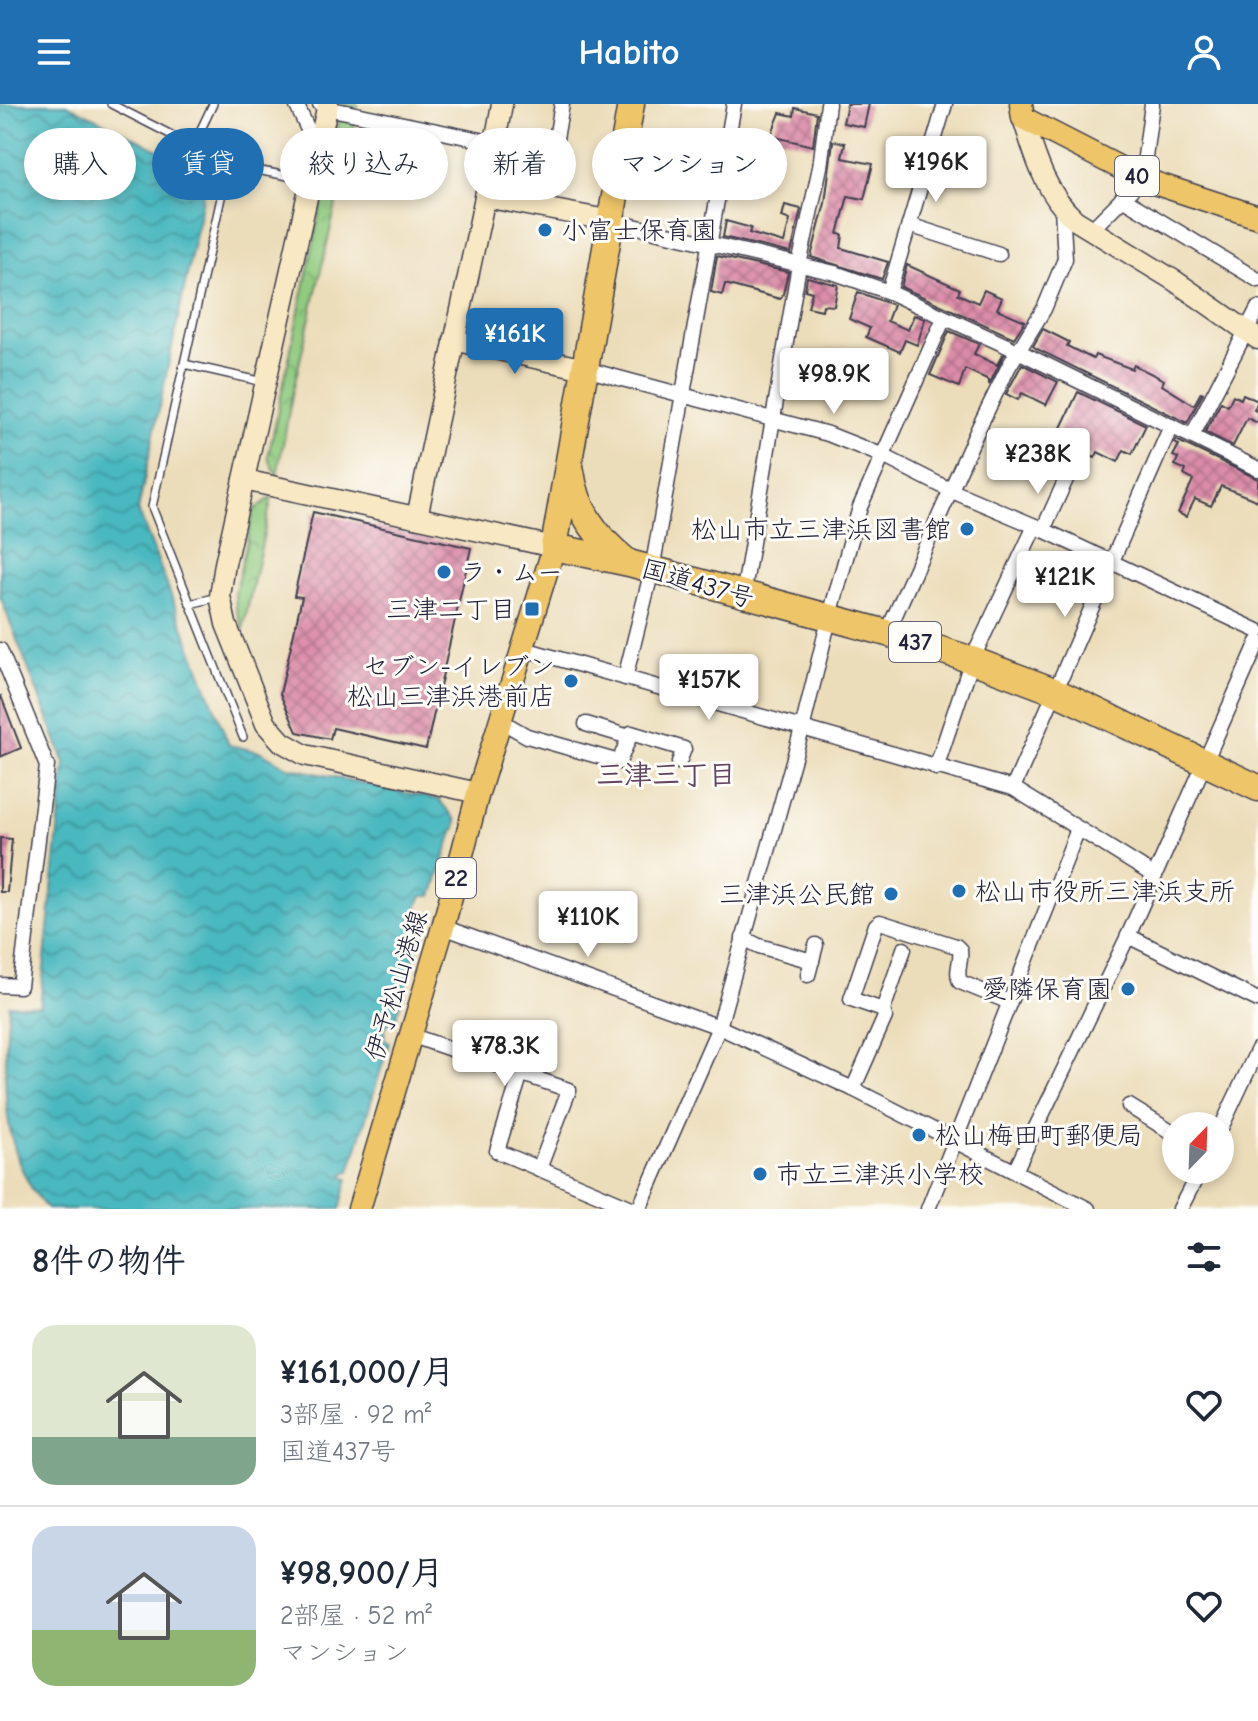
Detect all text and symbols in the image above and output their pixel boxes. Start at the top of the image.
icon: menu [32,30,76,74]
icon: person [1182,30,1226,74]
text: Habito [578,32,680,73]
chip: 購入 [24,128,136,200]
chip: 賃貸 [152,128,264,200]
chip: 絞り込み [280,128,448,200]
chip: 新着 [464,128,576,200]
chip: マンション [592,128,787,200]
pin: ¥196K [880,136,992,204]
text: ¥196K [904,147,968,177]
road number: 40 [1115,156,1159,196]
place label: 小富士保育園 [561,216,717,246]
marker: 小富士保育園 [536,221,554,239]
pin: ¥161K [459,308,571,376]
text: ¥161K [484,319,546,349]
pin: ¥98.9K [769,348,899,416]
text: ¥98.9K [798,359,870,389]
pin: ¥238K [982,428,1094,496]
text: ¥238K [1005,439,1071,469]
place label: 松山市立三津浜図書館 [691,515,951,545]
marker: 松山市立三津浜図書館 [958,520,976,538]
pin: ¥121K [1009,551,1121,619]
street label: 国道437号 [638,554,758,614]
place label: ラ・ムー [460,558,563,588]
text: ¥121K [1035,562,1095,592]
marker: ラ・ムー [435,563,453,581]
place label: 三津二丁目 [386,595,516,625]
marker: 三津二丁目 [523,600,541,618]
road number: 437 [889,622,941,662]
place label: セブン-イレブン 松山三津浜港前店 [347,652,555,712]
pin: ¥157K [653,654,765,722]
text: ¥157K [677,665,741,695]
marker: セブン-イレブン 松山三津浜港前店 [562,672,580,690]
district label: 三津三丁目 [596,759,736,791]
road number: 22 [436,858,476,898]
place label: 松山市役所三津浜支所 [975,877,1235,907]
place label: 三津浜公民館 [719,880,875,910]
marker: 松山市役所三津浜支所 [950,882,968,900]
marker: 三津浜公民館 [882,885,900,903]
pin: ¥110K [532,891,644,959]
text: ¥110K [557,902,619,932]
street label: 伊予松山港線 [360,906,434,1064]
place label: 愛隣保育園 [982,975,1112,1005]
marker: 愛隣保育園 [1119,980,1137,998]
pin: ¥78.3K [440,1020,570,1088]
text: ¥78.3K [470,1031,540,1061]
north arrow [1162,1112,1234,1184]
map controls [1162,1112,1234,1184]
place label: 松山梅田町郵便局 [935,1121,1143,1151]
marker: 松山梅田町郵便局 [910,1126,928,1144]
place label: 市立三津浜小学校 [776,1160,984,1190]
marker: 市立三津浜小学校 [751,1165,769,1183]
icon: filters [1182,1235,1226,1279]
text: 8件の物件 [32,1241,185,1281]
text: ¥161,000/月 [280,1352,455,1392]
icon: home [96,1357,192,1453]
icon: heart [1182,1383,1226,1427]
text: 3部屋 · 92 m² [280,1400,431,1430]
text: 国道437号 [280,1437,396,1467]
text: ¥98,900/月 [280,1553,444,1593]
icon: home [96,1558,192,1654]
icon: heart [1182,1584,1226,1628]
text: 2部屋 · 52 m² [280,1601,432,1631]
text: マンション [280,1638,409,1668]

